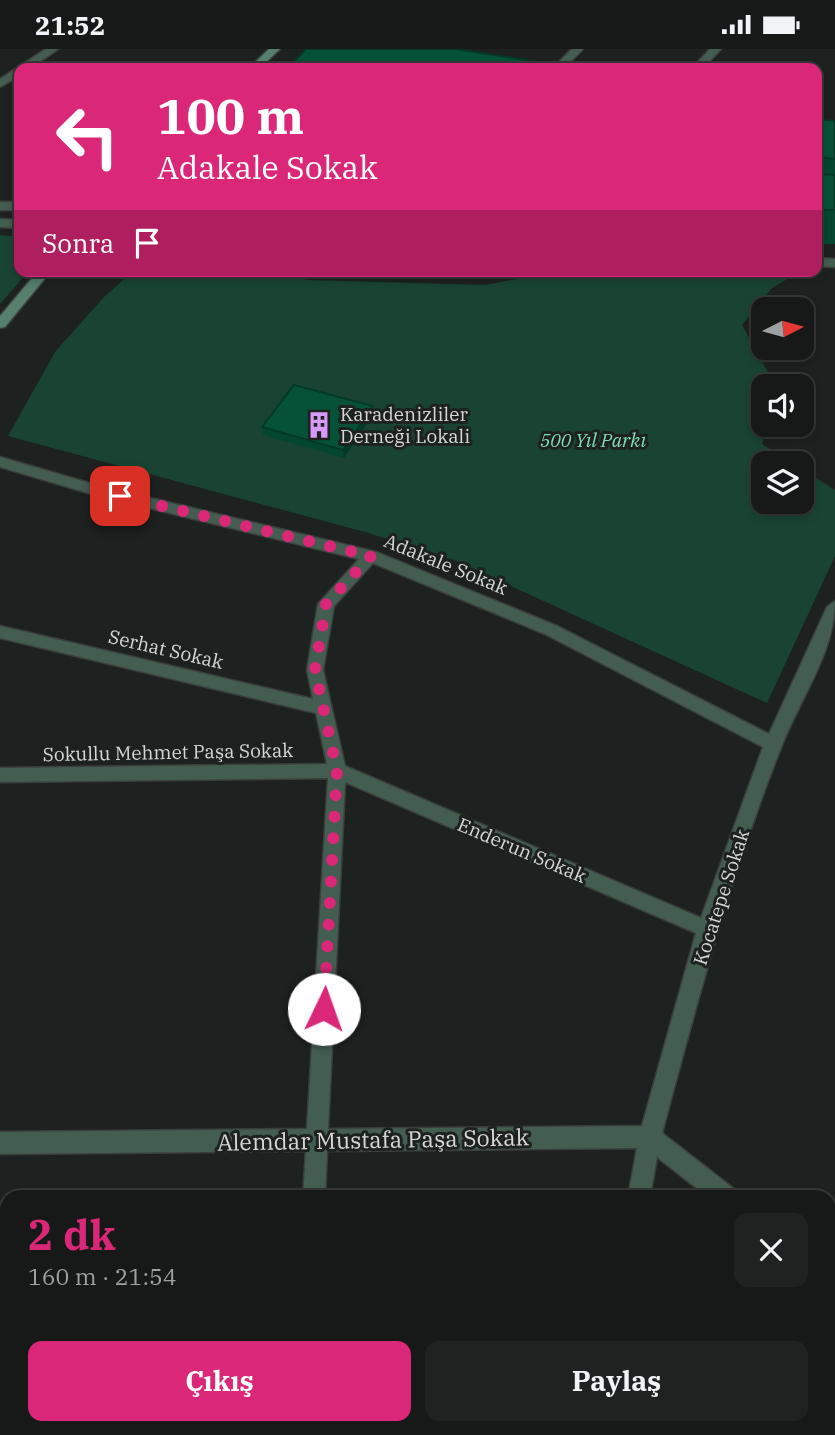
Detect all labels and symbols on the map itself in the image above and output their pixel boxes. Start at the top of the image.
north arrow [751,297,814,361]
place label: Karadenizliler Derneği Lokali [340,402,470,448]
building icon: Karadenizliler Derneği Lokali [304,410,334,440]
park label: 500 Yıl Parkı [540,428,646,452]
pin [90,466,150,526]
street label: Adakale Sokak [381,528,511,600]
street label: Serhat Sokak [106,624,226,674]
street label: Sokullu Mehmet Paşa Sokak [42,738,294,766]
street label: Enderun Sokak [454,812,590,888]
street label: Kocatepe Sokak [688,826,754,968]
position arrow [287,972,361,1046]
street label: Alemdar Mustafa Paşa Sokak [217,1121,530,1157]

